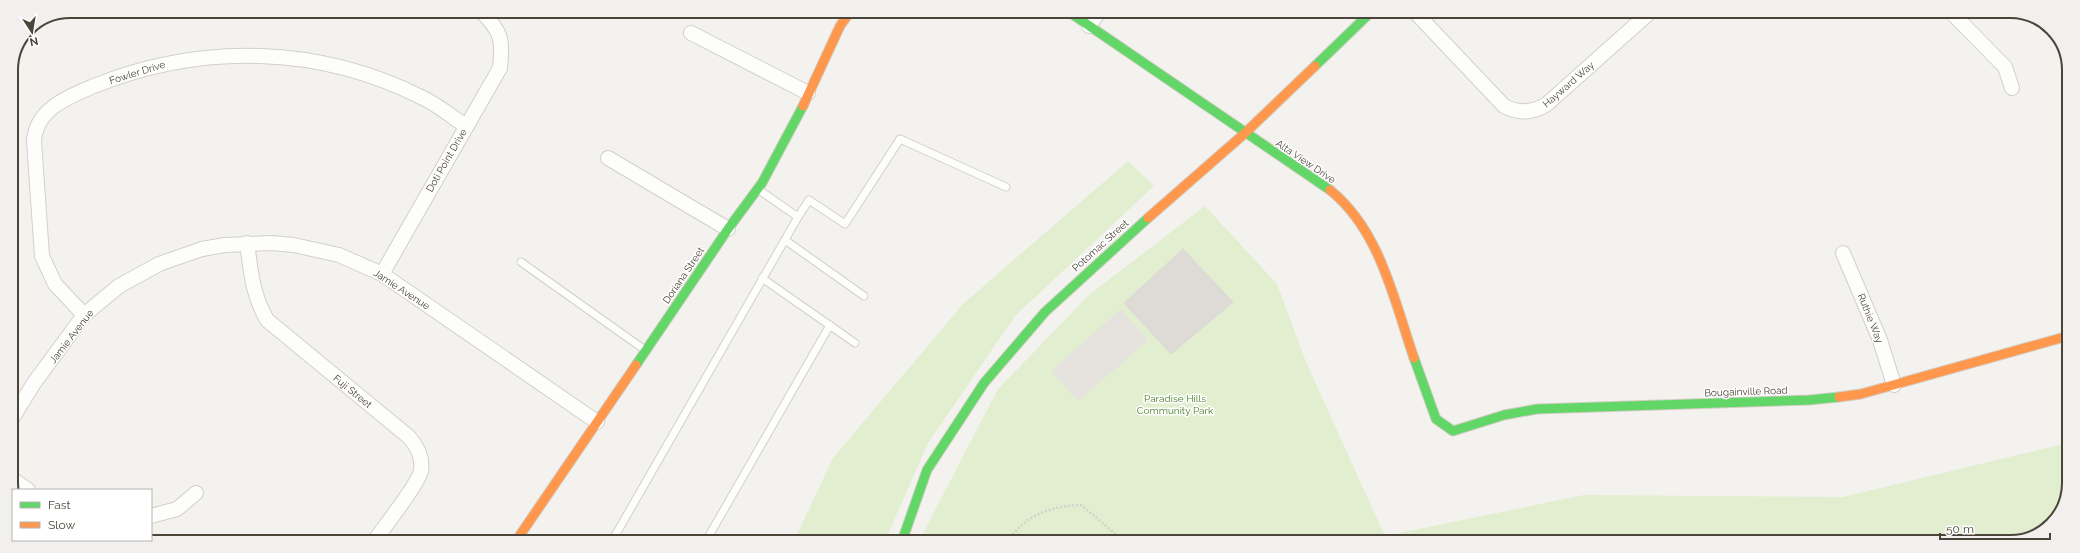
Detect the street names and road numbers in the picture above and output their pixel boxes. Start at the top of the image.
street label: Fowler Drive [108,59,166,86]
street label: Hayward Way [1541,59,1596,110]
street label: Doti Point Drive [424,127,469,194]
street label: Alta View Drive [1274,137,1338,185]
street label: Potomac Street [1070,217,1131,273]
street label: Doriana Street [660,244,707,306]
street label: Jamie Avenue [372,267,432,312]
street label: Ruthie Way [1856,292,1886,345]
street label: Jamie Avenue [47,307,96,365]
street label: Fuji Street [331,373,375,411]
street label: Bougainville Road [1704,385,1788,398]

